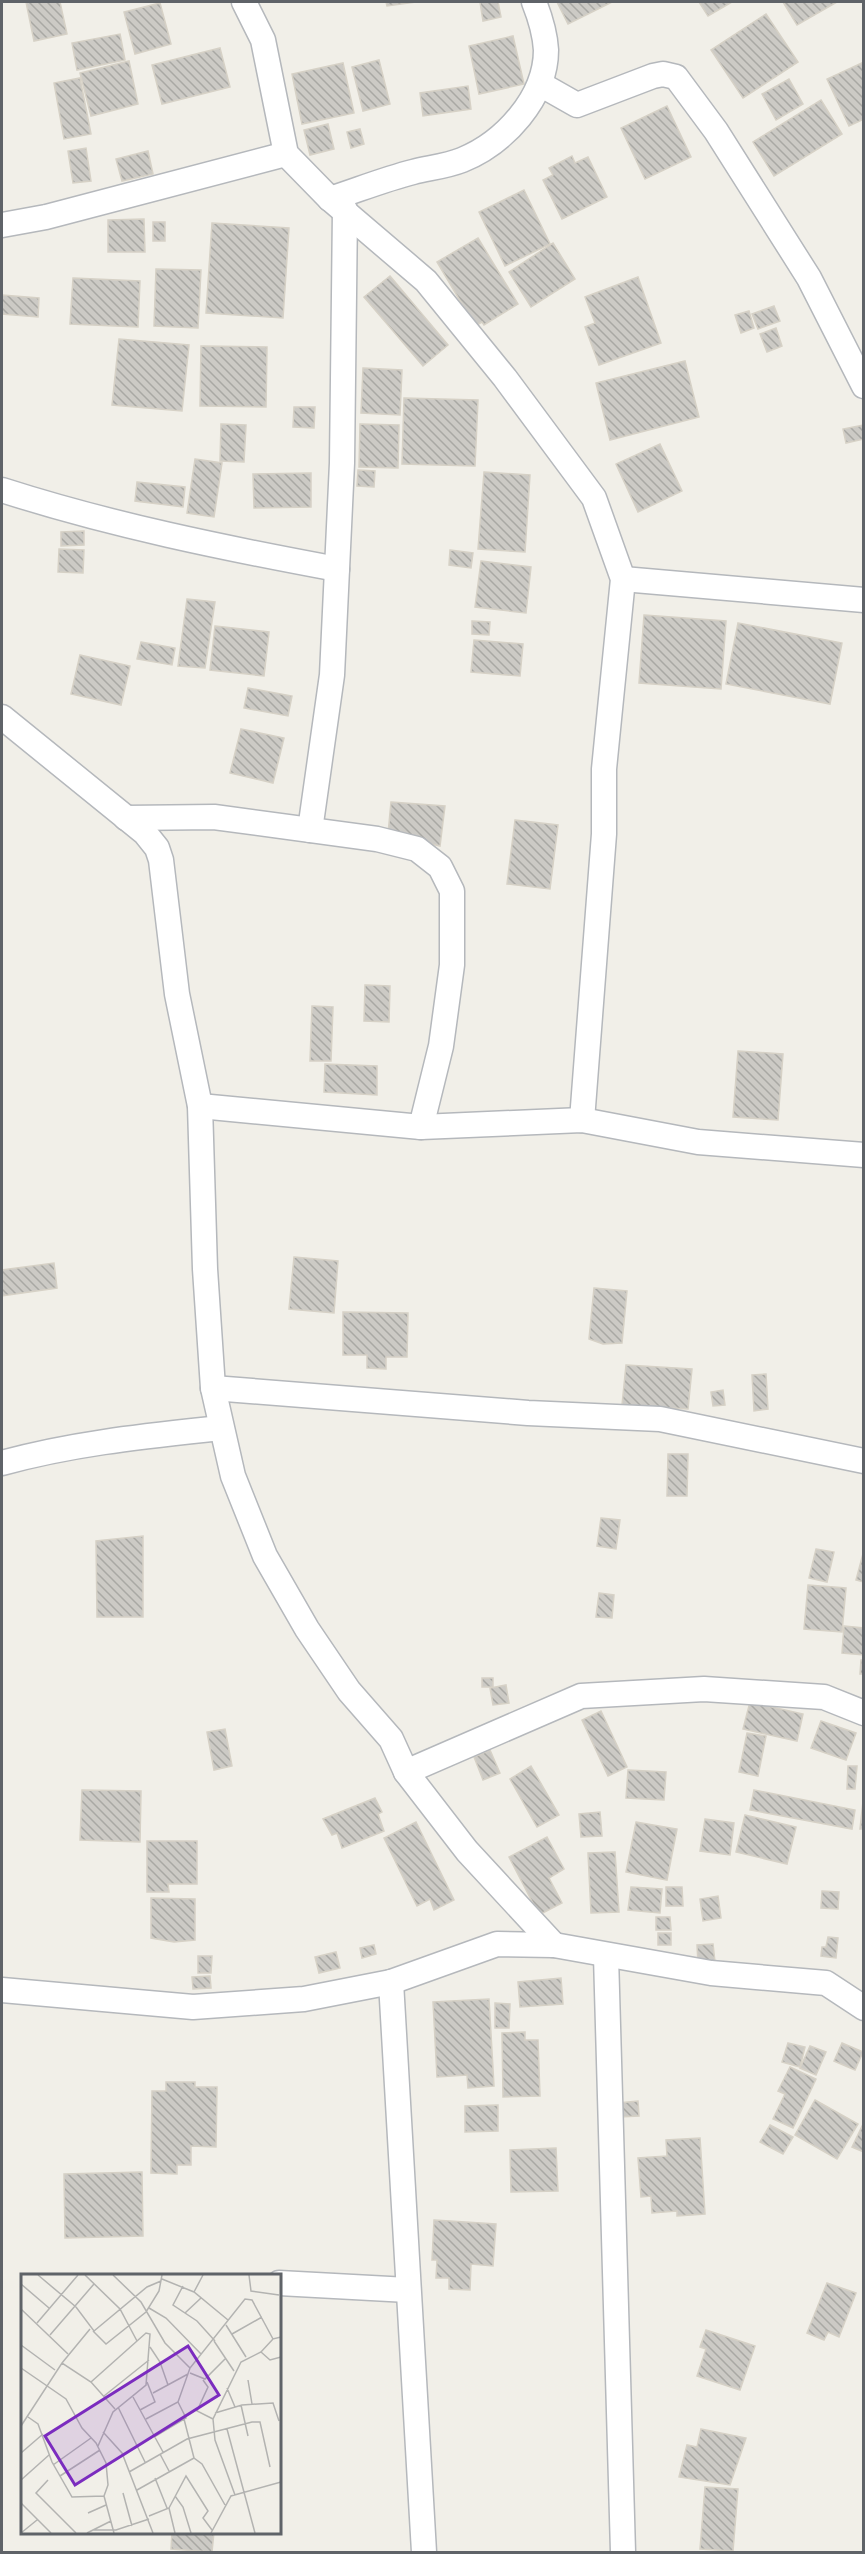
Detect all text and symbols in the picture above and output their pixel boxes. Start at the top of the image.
inset map [21,2274,280,2533]

